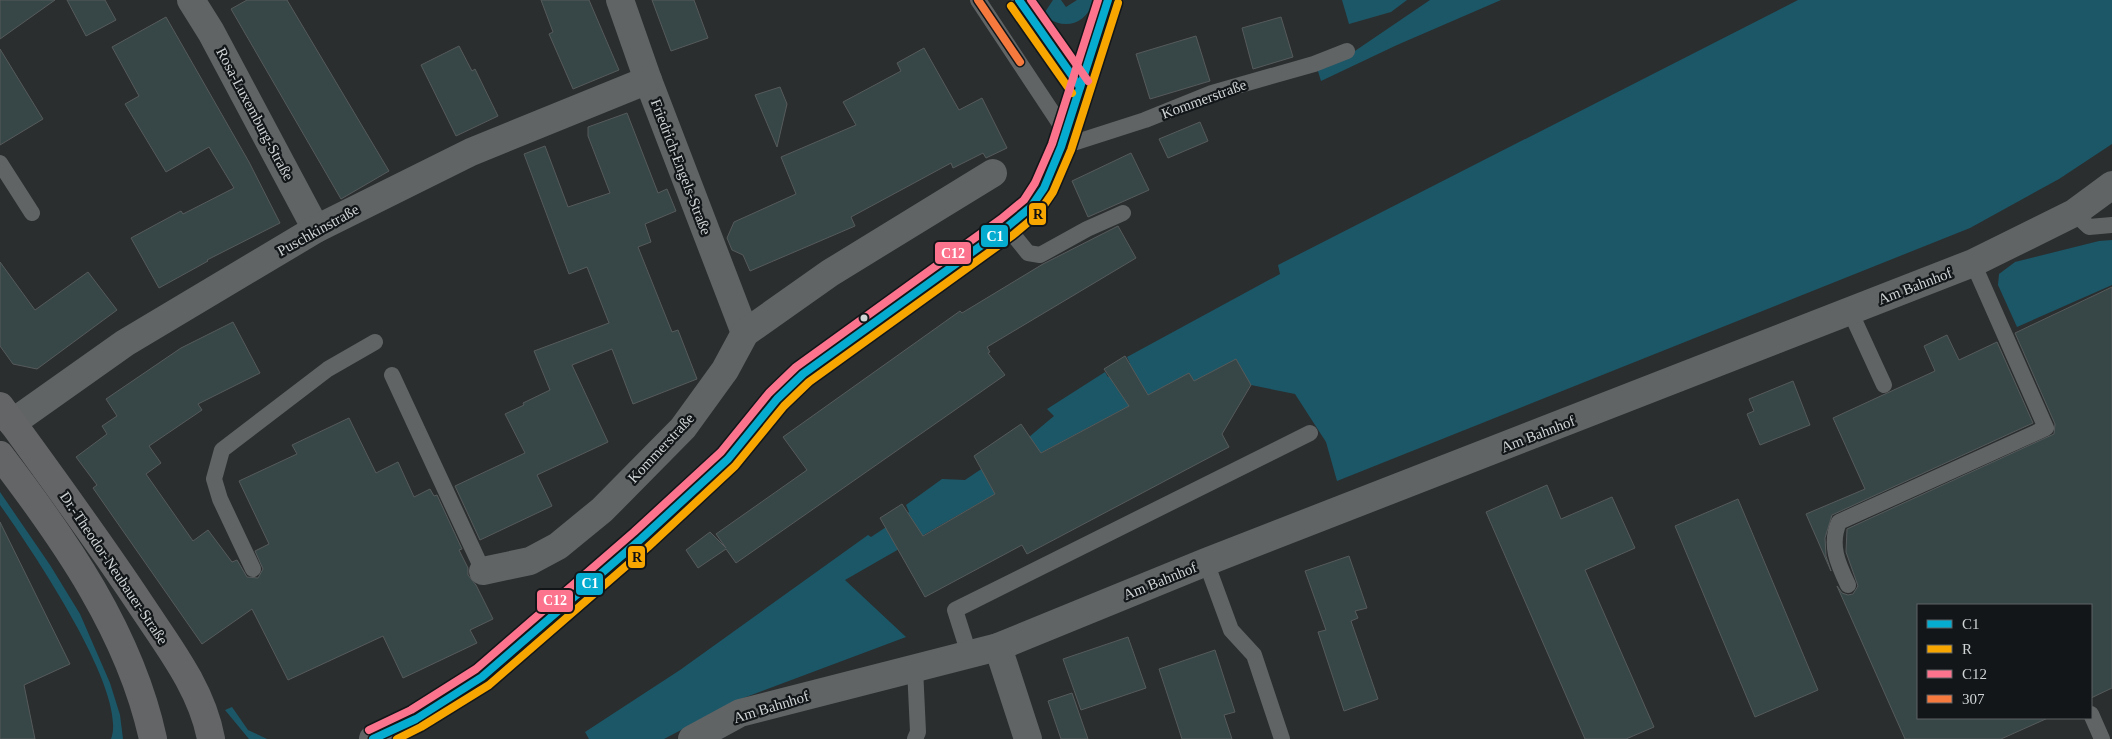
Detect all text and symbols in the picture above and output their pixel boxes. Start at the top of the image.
street label: Rosa-Luxemburg-Straße [213,45,297,183]
street label: Kommerstraße [1159,76,1249,122]
street label: Friedrich-Engels-Straße [648,97,714,237]
street label: Puschkinstraße [274,201,362,259]
line badge: R [1028,202,1047,226]
text: R [1033,207,1044,222]
line badge: C1 [980,224,1009,248]
text: C1 [986,229,1004,244]
line badge: C12 [934,241,972,265]
text: C12 [941,246,965,261]
street label: Am Bahnhof [1876,265,1954,307]
unlabelled marker [859,313,869,323]
street label: Kommerstraße [625,410,697,486]
street label: Am Bahnhof [1499,413,1577,455]
street label: Dr.-Theodor-Neubauer-Straße [57,489,171,648]
line badge: R [627,545,646,569]
text: R [632,550,643,565]
street label: Am Bahnhof [1121,559,1199,603]
line badge: C1 [575,572,604,596]
text: C1 [581,576,599,591]
line badge: C12 [536,589,574,613]
text: C12 [543,593,567,608]
legend [1917,604,2092,719]
text: C1 [1962,616,1980,632]
text: R [1962,641,1972,657]
text: C12 [1962,666,1987,682]
street label: Am Bahnhof [731,688,811,726]
text: 307 [1962,691,1985,707]

